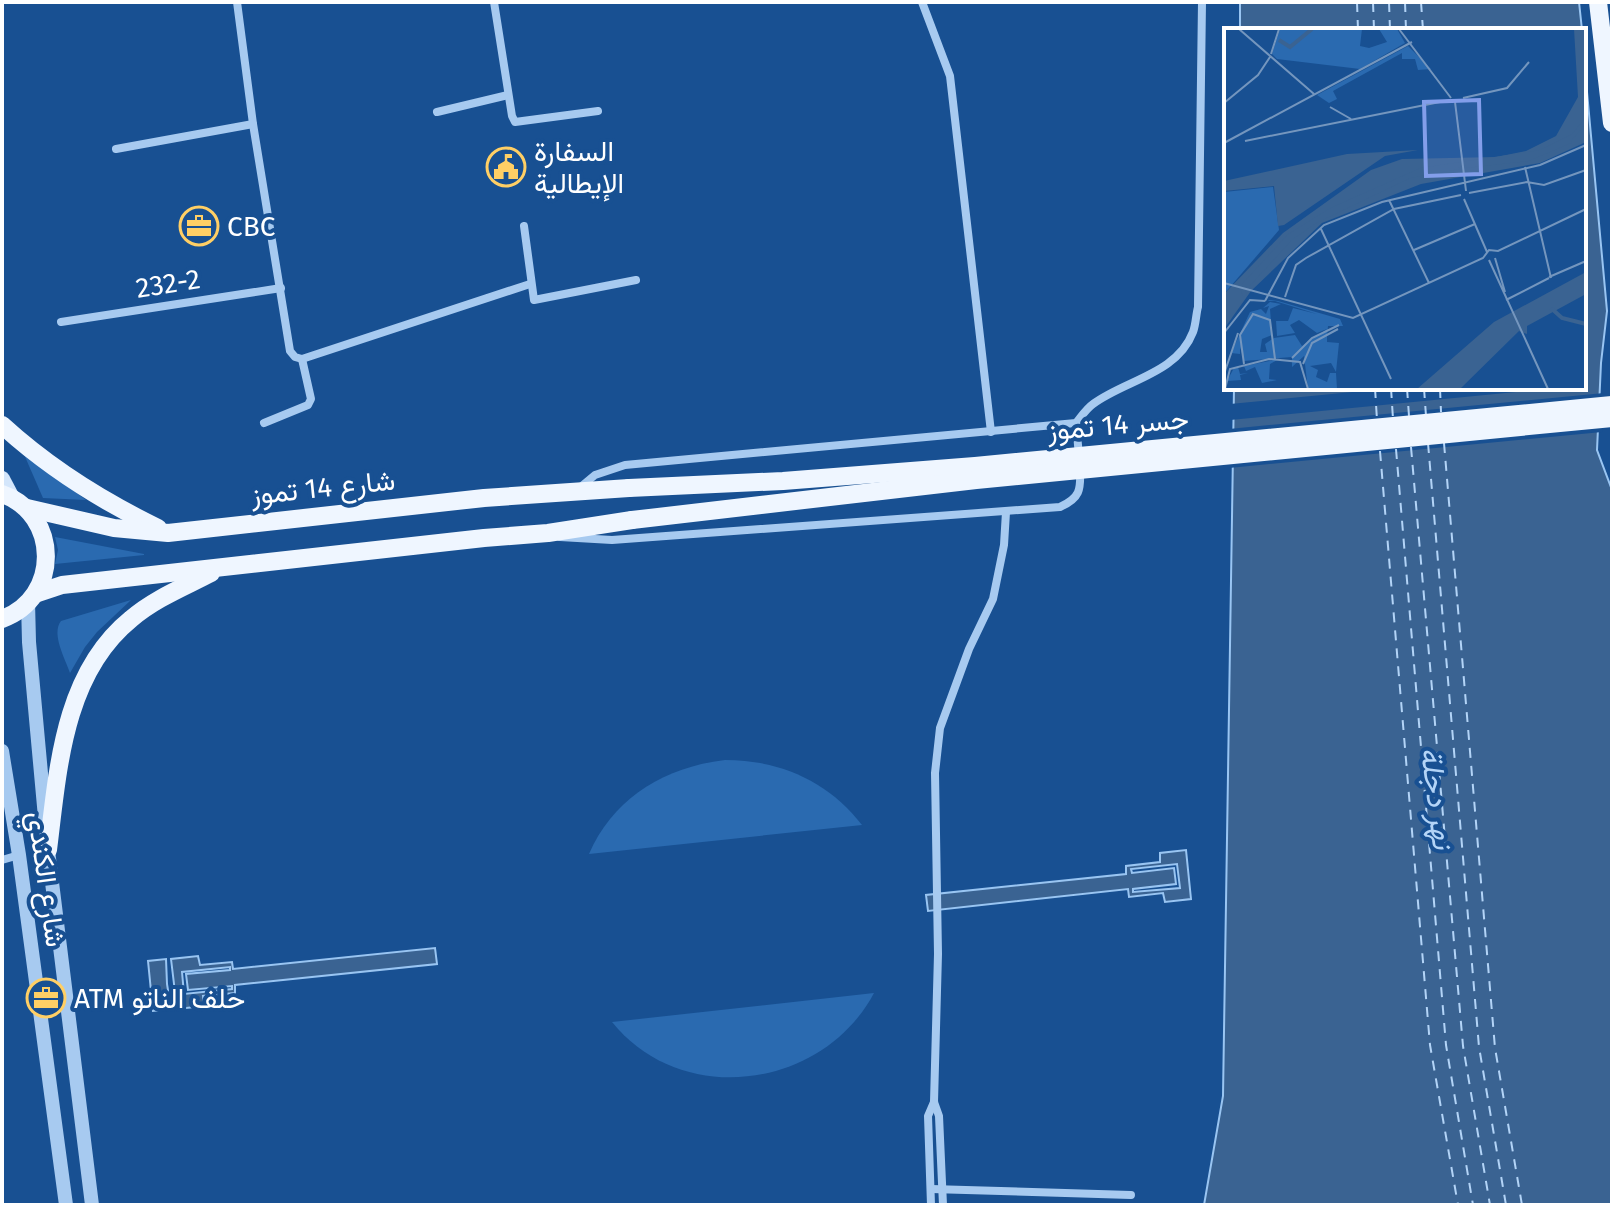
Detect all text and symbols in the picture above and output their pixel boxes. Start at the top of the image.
inset map [1224,28,1586,390]
place label: السفارة الإيطالية [534,135,624,202]
public building icon: السفارة الإيطالية [485,146,527,188]
office icon: CBC [178,205,220,247]
place label: CBC [227,210,276,243]
street label: 232-2 [134,262,203,305]
street label: جسر 14 تموز [1045,402,1190,448]
street label: شارع 14 تموز [248,464,397,514]
water label: نهر دجلة [1413,745,1461,852]
street label: شارع الكندي [15,809,72,950]
office icon: ATM حلف الناتو [25,977,67,1019]
place label: ATM حلف الناتو [74,982,245,1016]

